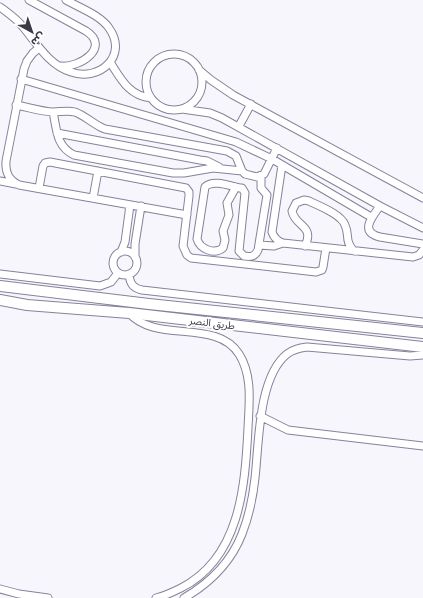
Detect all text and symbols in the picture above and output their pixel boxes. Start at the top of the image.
north arrow [12,12,52,52]
text: ش [28,29,49,50]
street label: طريق النصر [187,314,236,332]

